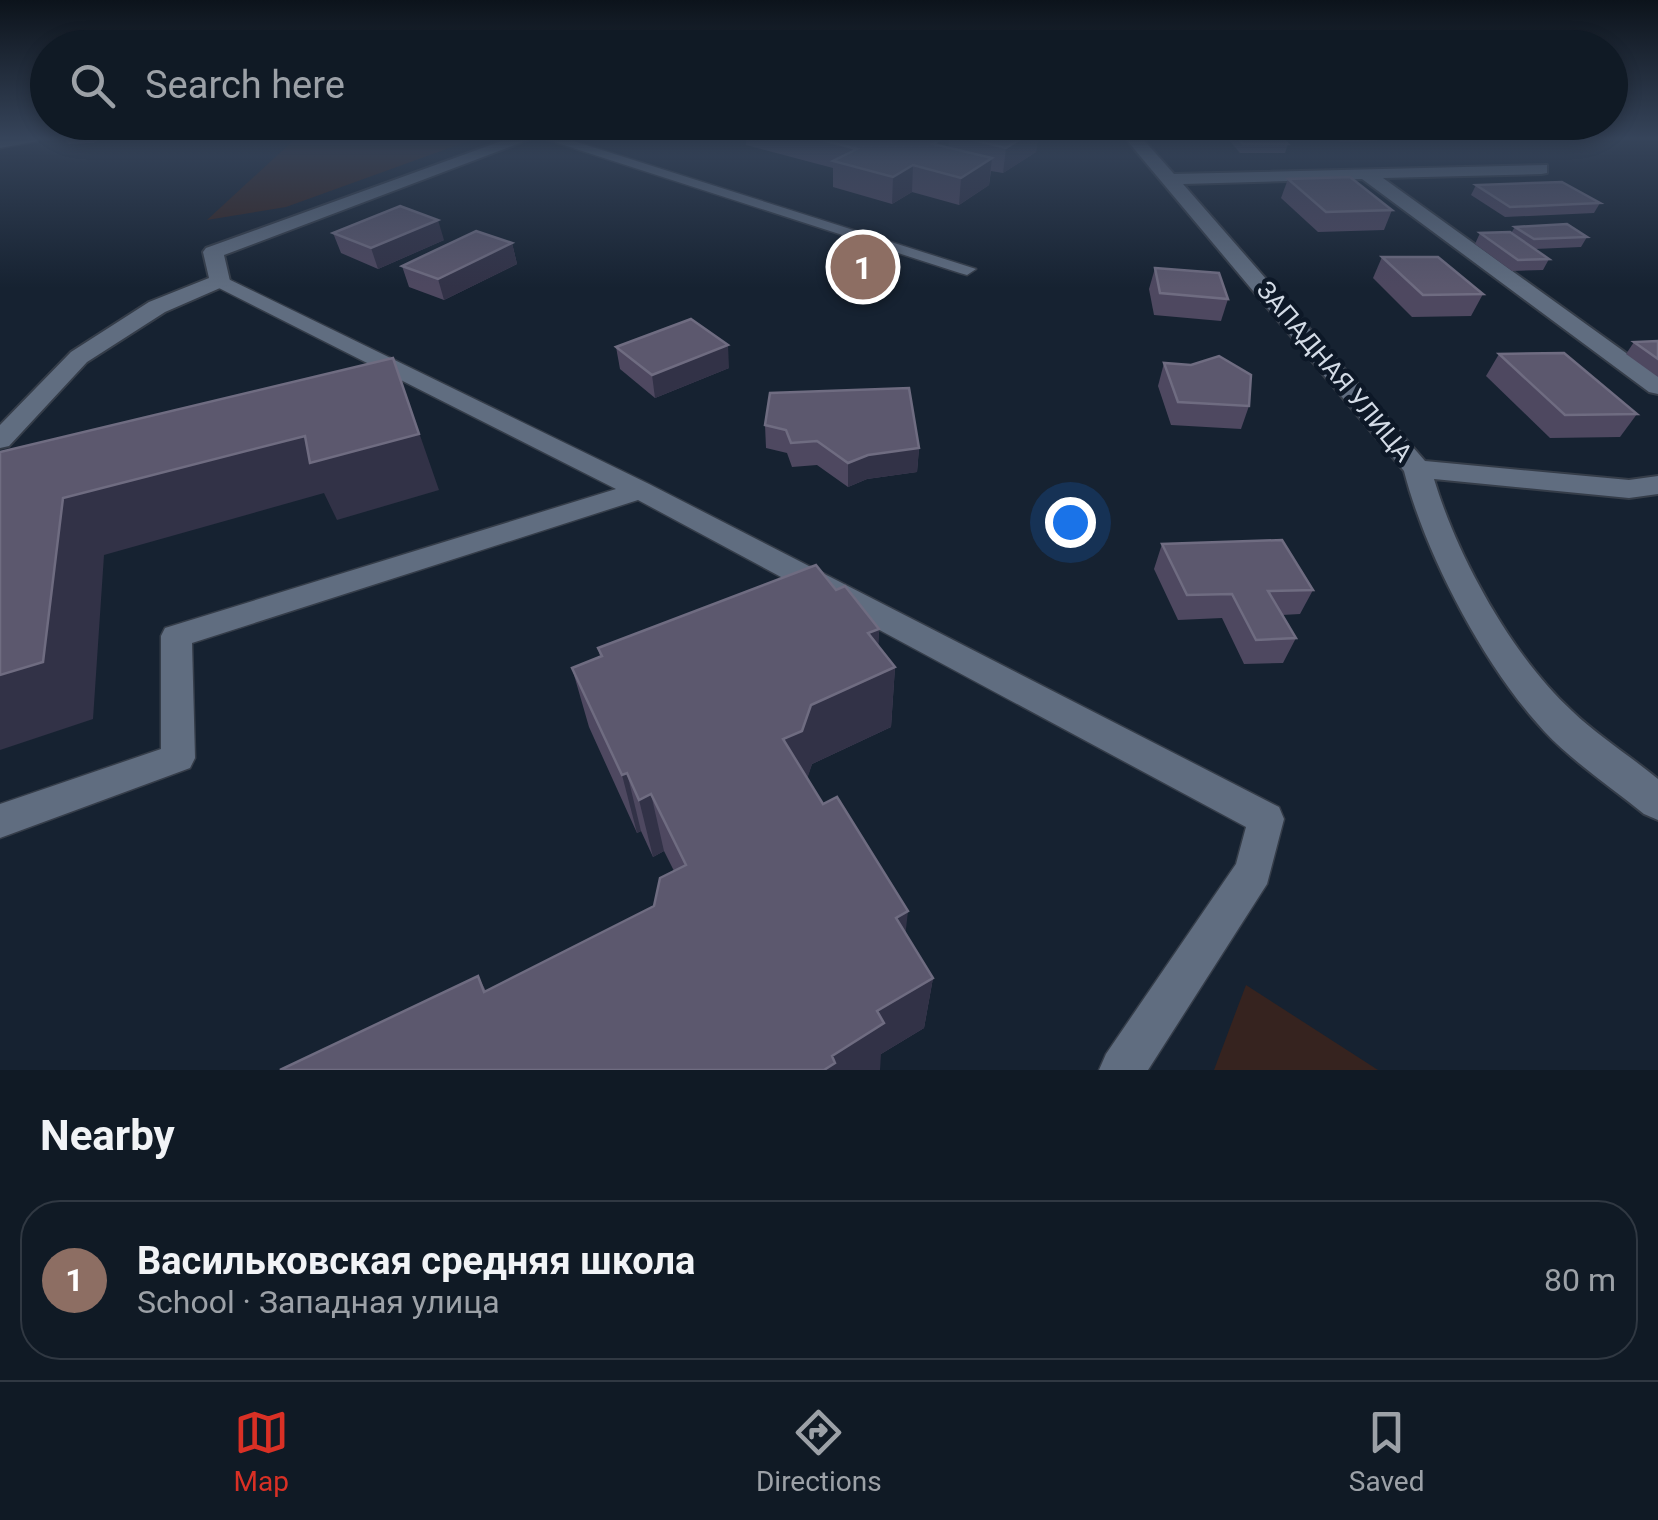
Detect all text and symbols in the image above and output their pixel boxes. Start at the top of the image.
search box [30,30,1628,140]
icon: search [65,58,120,113]
text: Search here [145,63,345,107]
pin: 1 [830,230,896,304]
street label: ЗАПАДНАЯ УЛИЦА [1251,275,1418,467]
your location [1045,497,1096,548]
text: Nearby [40,1111,175,1160]
text: Васильковская средняя школа [137,1239,695,1283]
text: 1 [65,1261,84,1299]
text: 80 m [1544,1261,1616,1299]
text: School · Западная улица [137,1283,500,1321]
tab: Map [234,1405,289,1498]
tab: Directions [756,1405,882,1498]
tab: Saved [1349,1405,1424,1498]

